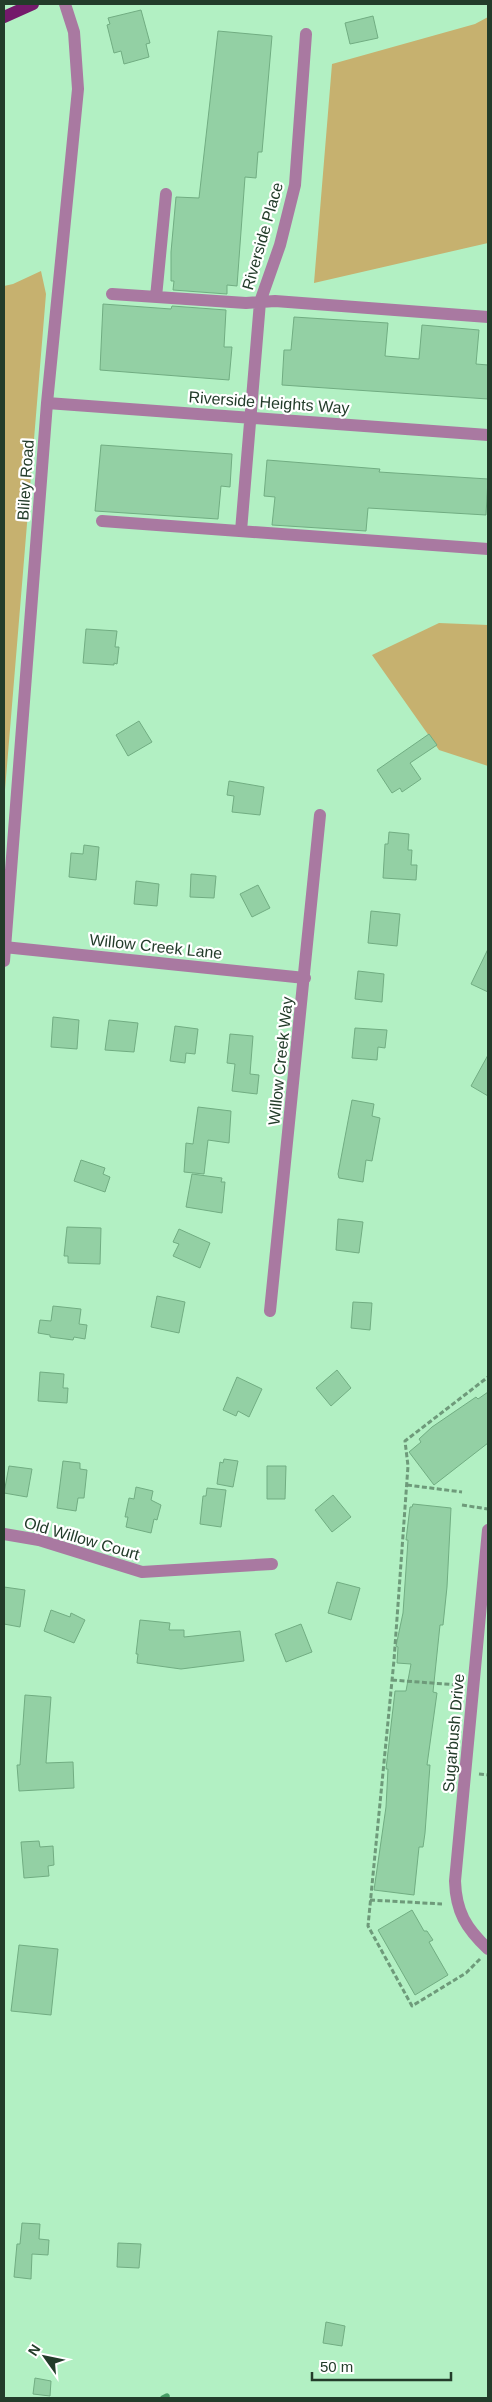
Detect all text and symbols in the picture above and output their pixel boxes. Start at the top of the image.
street label: Riverside Place [239,180,286,292]
street label: Riverside Heights Way [188,388,350,417]
street label: Bliley Road [14,439,37,521]
street label: Willow Creek Lane [89,931,223,962]
street label: Willow Creek Way [265,996,296,1126]
street label: Old Willow Court [22,1514,142,1563]
street label: Sugarbush Drive [440,1673,467,1793]
north arrow [20,2332,70,2382]
text: N [25,2341,44,2359]
scale bar [312,2350,451,2382]
text: 50 m [320,2358,353,2375]

